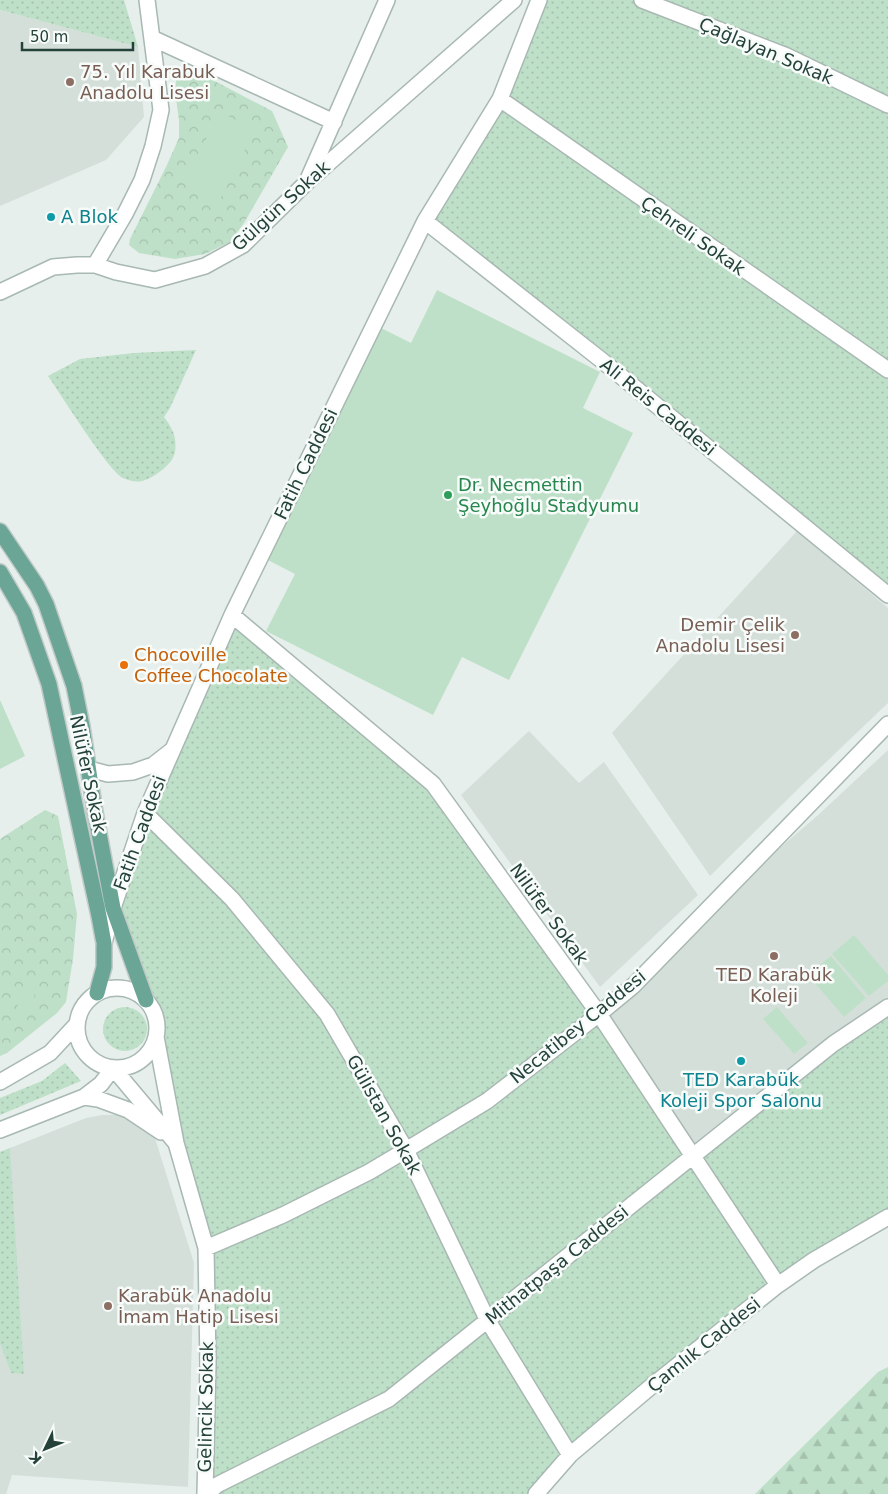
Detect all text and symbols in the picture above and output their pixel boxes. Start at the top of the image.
street label: Çağlayan Sokak [696,13,837,89]
scale bar [22,20,134,52]
text: 50 m [30,28,68,46]
place label: 75. Yıl Karabuk Anadolu Lisesi [80,61,216,103]
marker: 75. Yıl Karabuk Anadolu Lisesi [64,76,76,88]
street label: Gülgün Sokak [227,156,334,255]
street label: Çehreli Sokak [637,192,750,280]
place label: A Blok [61,206,118,227]
marker: A Blok [45,211,57,223]
street label: Ali Reis Caddesi [596,354,720,460]
street label: Fatih Caddesi [270,405,341,523]
place label: Dr. Necmettin Şeyhoğlu Stadyumu [458,474,639,516]
marker: Dr. Necmettin Şeyhoğlu Stadyumu [442,489,454,501]
place label: Demir Çelik Anadolu Lisesi [656,614,786,656]
marker: Demir Çelik Anadolu Lisesi [789,629,801,641]
place label: Chocoville Coffee Chocolate [134,644,288,686]
marker: Chocoville Coffee Chocolate [118,659,130,671]
street label: Nilüfer Sokak [66,713,111,835]
street label: Fatih Caddesi [109,772,170,893]
street label: Nilüfer Sokak [506,859,593,969]
marker: TED Karabük Koleji [768,950,780,962]
place label: TED Karabük Koleji [715,964,833,1006]
street label: Necatibey Caddesi [506,965,650,1088]
street label: Gülistan Sokak [343,1051,426,1179]
marker: TED Karabük Koleji Spor Salonu [735,1055,747,1067]
place label: TED Karabük Koleji Spor Salonu [660,1069,822,1111]
street label: Mithatpaşa Caddesi [481,1201,632,1329]
place label: Karabük Anadolu İmam Hatip Lisesi [118,1285,279,1327]
street label: Çamlık Caddesi [643,1293,764,1397]
marker: Karabük Anadolu İmam Hatip Lisesi [102,1300,114,1312]
street label: Gelincik Sokak [194,1341,217,1473]
north arrow [20,1424,70,1474]
text: K [25,1448,45,1467]

